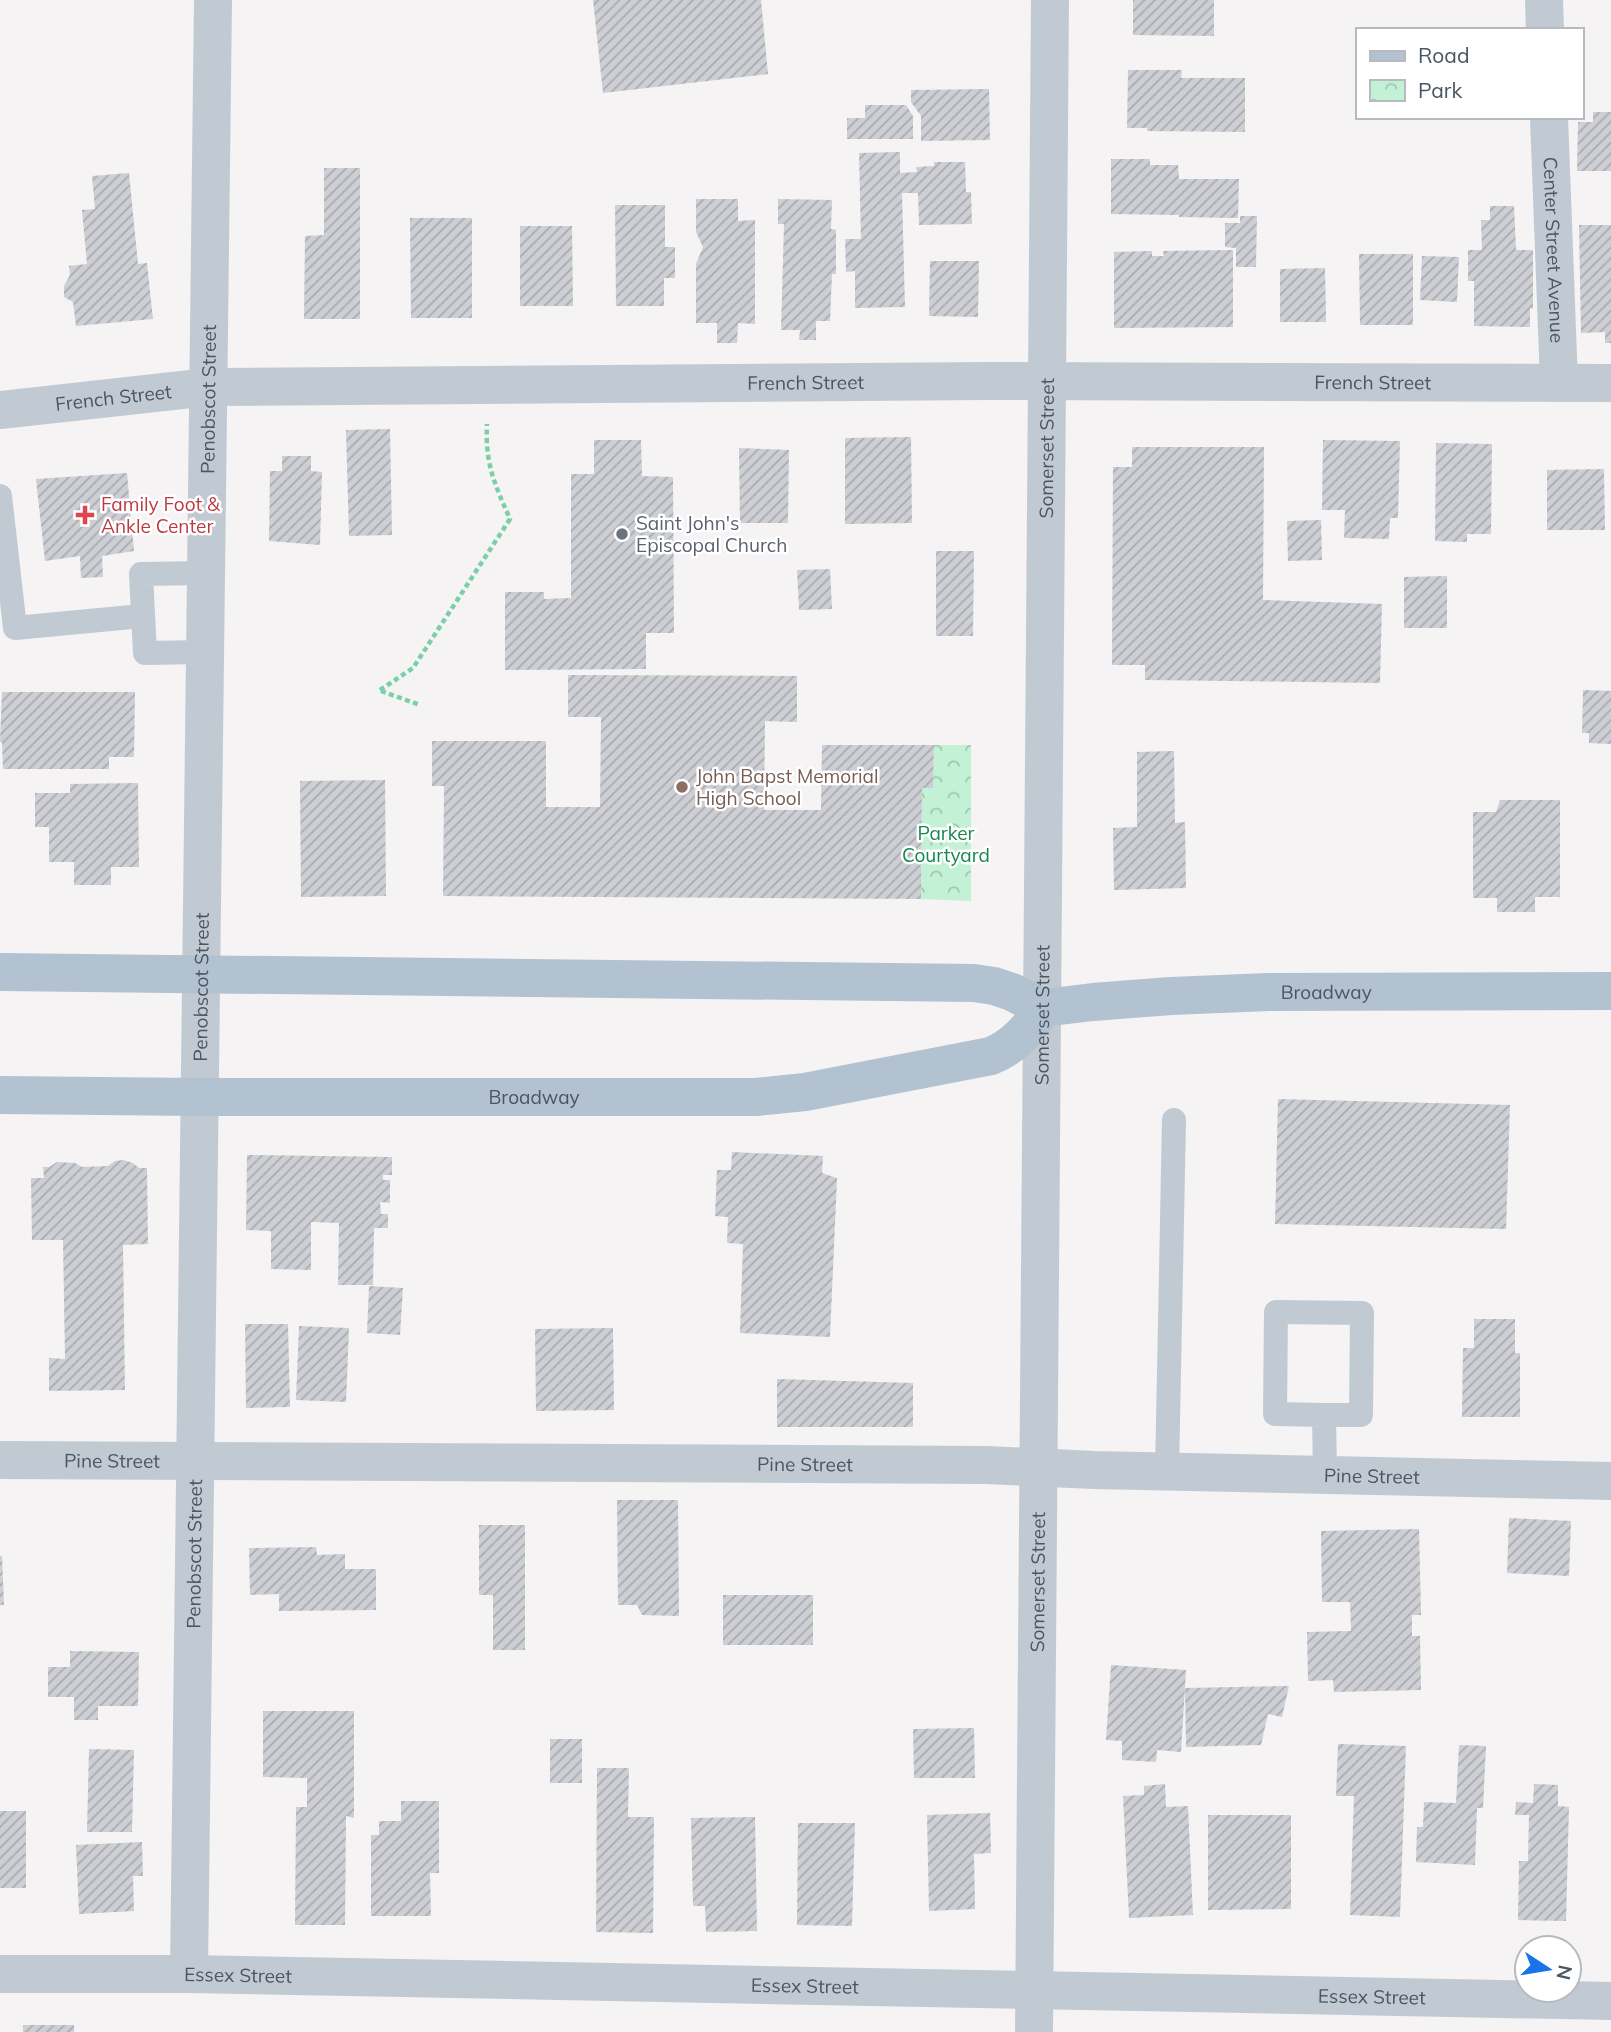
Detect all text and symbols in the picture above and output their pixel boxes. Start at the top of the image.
legend [1356,28,1583,119]
text: Road [1418,42,1469,68]
text: Park [1418,77,1462,103]
street label: Center Street Avenue [1539,156,1569,343]
street label: Penobscot Street [195,324,221,474]
street label: French Street [747,370,865,395]
street label: French Street [1314,370,1432,394]
street label: Somerset Street [1034,377,1059,518]
street label: French Street [54,379,173,416]
place label: Family Foot & Ankle Center [101,492,221,538]
marker: Family Foot & Ankle Center [75,505,95,525]
place label: Saint John's Episcopal Church [636,511,787,557]
marker: Saint John's Episcopal Church [614,526,630,542]
place label: John Bapst Memorial High School [696,764,879,810]
marker: John Bapst Memorial High School [674,779,690,795]
park label: Parker Courtyard [902,821,990,867]
street label: Penobscot Street [188,912,214,1062]
street label: Somerset Street [1029,944,1055,1085]
street label: Broadway [1281,980,1372,1004]
street label: Broadway [488,1085,580,1109]
street label: Pine Street [64,1448,160,1473]
street label: Pine Street [757,1452,853,1476]
street label: Pine Street [1324,1463,1420,1489]
street label: Penobscot Street [181,1479,207,1629]
street label: Somerset Street [1025,1511,1050,1652]
north arrow [1513,1934,1583,2004]
street label: Essex Street [184,1962,293,1988]
text: N [1551,1963,1578,1982]
street label: Essex Street [751,1973,859,1999]
street label: Essex Street [1318,1983,1426,2009]

